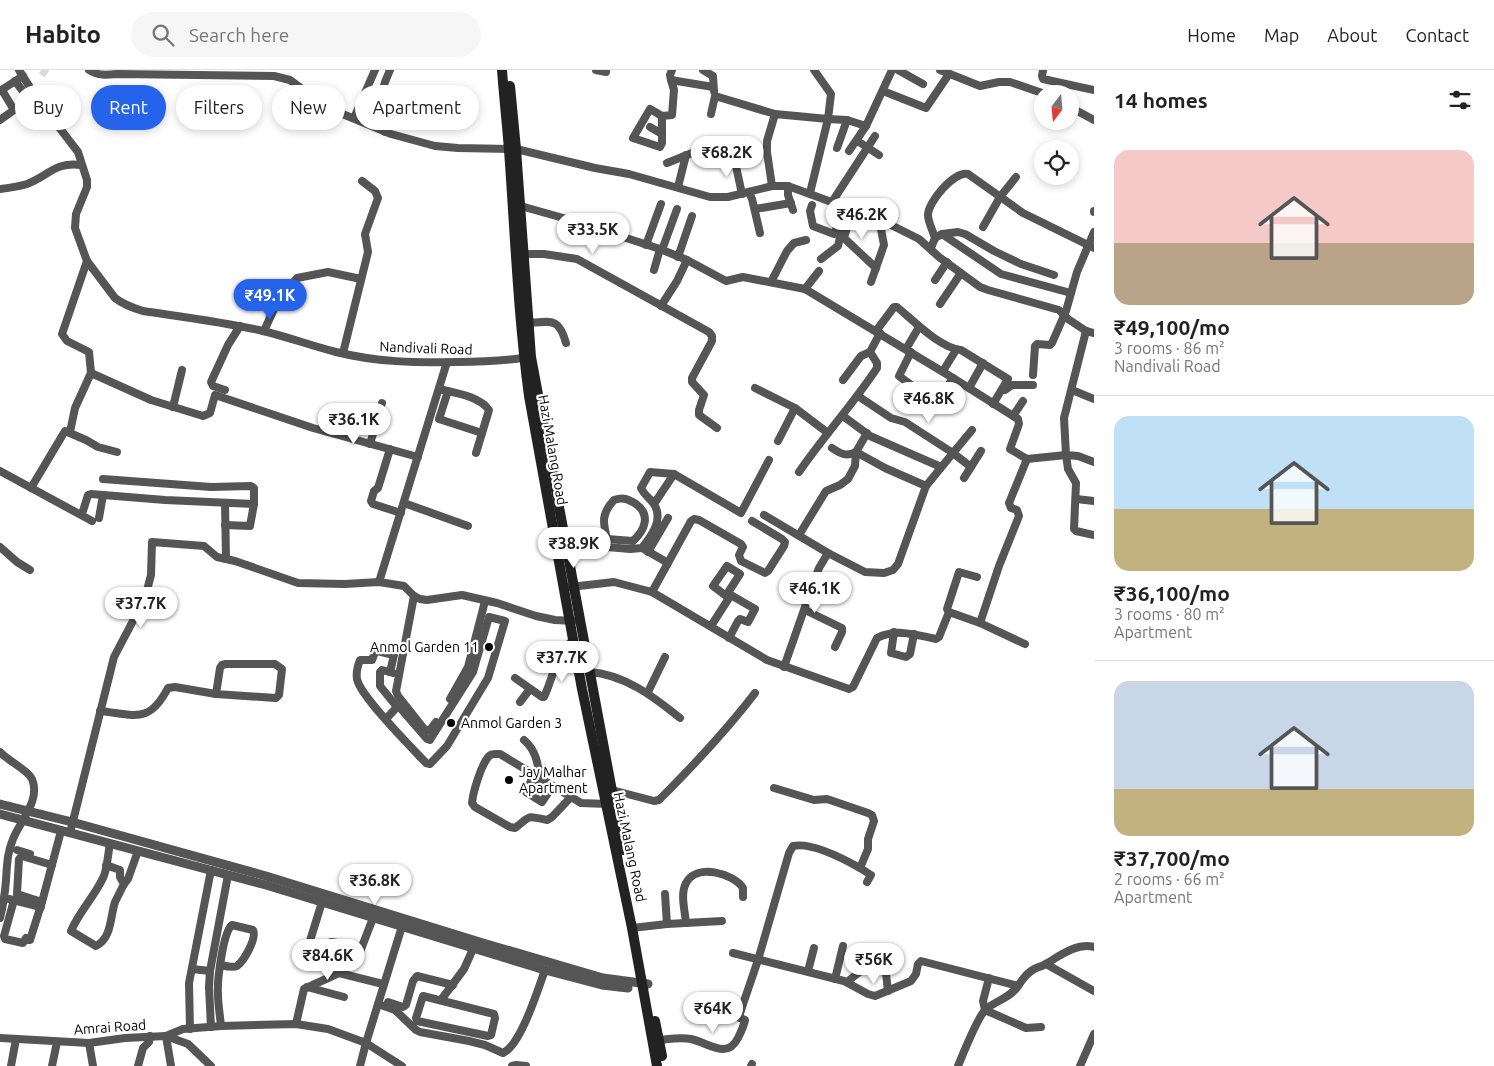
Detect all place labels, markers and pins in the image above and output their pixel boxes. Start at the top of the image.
pin: ₹68.2K [686,136,768,178]
pin: ₹46.2K [821,198,903,240]
pin: ₹33.5K [552,212,634,255]
pin: ₹49.1K [229,278,311,321]
pin: ₹46.8K [888,382,970,424]
pin: ₹36.1K [313,402,395,445]
pin: ₹38.9K [533,526,615,569]
pin: ₹46.1K [774,572,856,614]
pin: ₹37.7K [100,586,182,629]
place label: Anmol Garden 11 [370,639,479,655]
pin: ₹37.7K [521,640,603,683]
marker: Anmol Garden 11 [483,641,495,653]
place label: Anmol Garden 3 [461,715,562,731]
marker: Anmol Garden 3 [445,717,457,729]
place label: Jay Malhar Apartment [519,764,588,796]
marker: Jay Malhar Apartment [503,774,515,786]
pin: ₹36.8K [334,864,416,906]
pin: ₹84.6K [287,938,369,981]
pin: ₹56K [844,942,904,985]
pin: ₹64K [683,992,743,1034]

